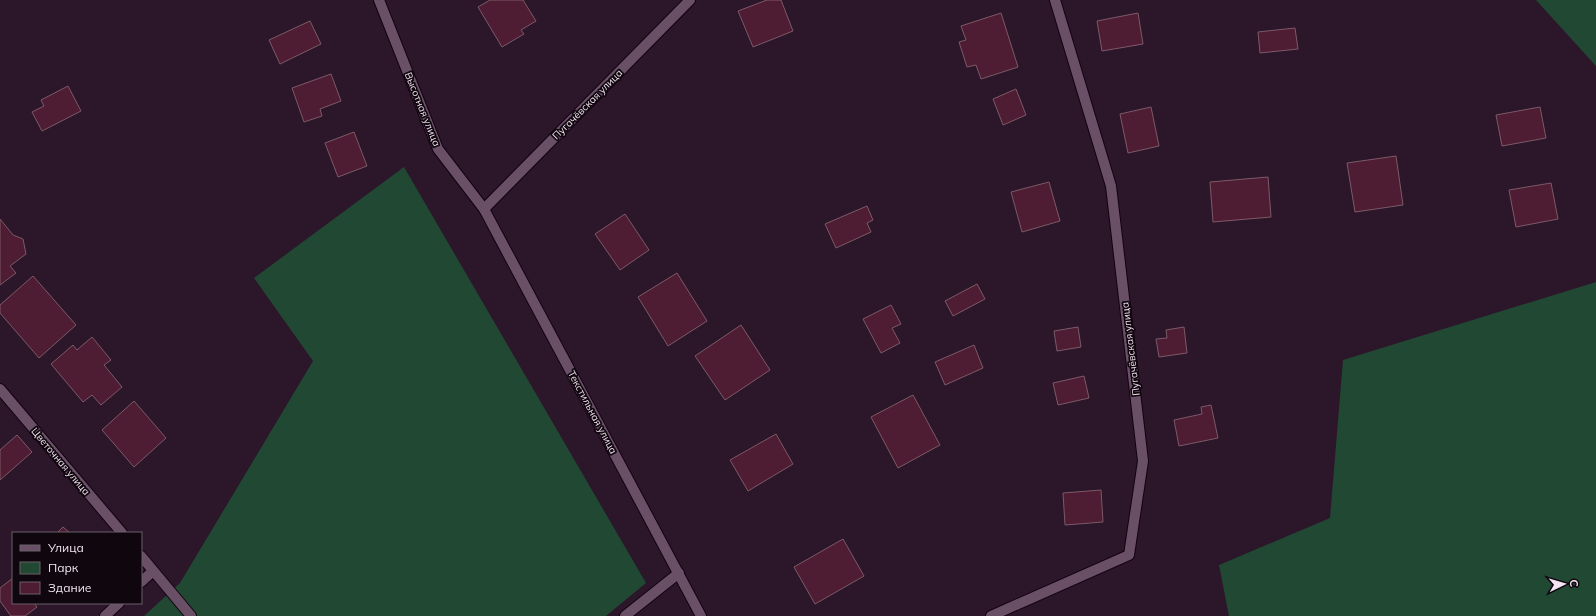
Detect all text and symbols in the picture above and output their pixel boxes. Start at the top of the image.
street label: Пугачёвская улица [549,66,625,142]
street label: Высотная улица [402,70,443,148]
street label: Пугачёвская улица [1118,301,1143,396]
street label: Текстильная улица [565,368,620,456]
street label: Цветочная улица [28,425,93,498]
legend [12,532,142,604]
text: Улица [47,540,84,555]
text: Парк [48,560,79,575]
north arrow [1544,564,1584,604]
text: С [1567,579,1581,588]
text: Здание [48,580,92,595]

